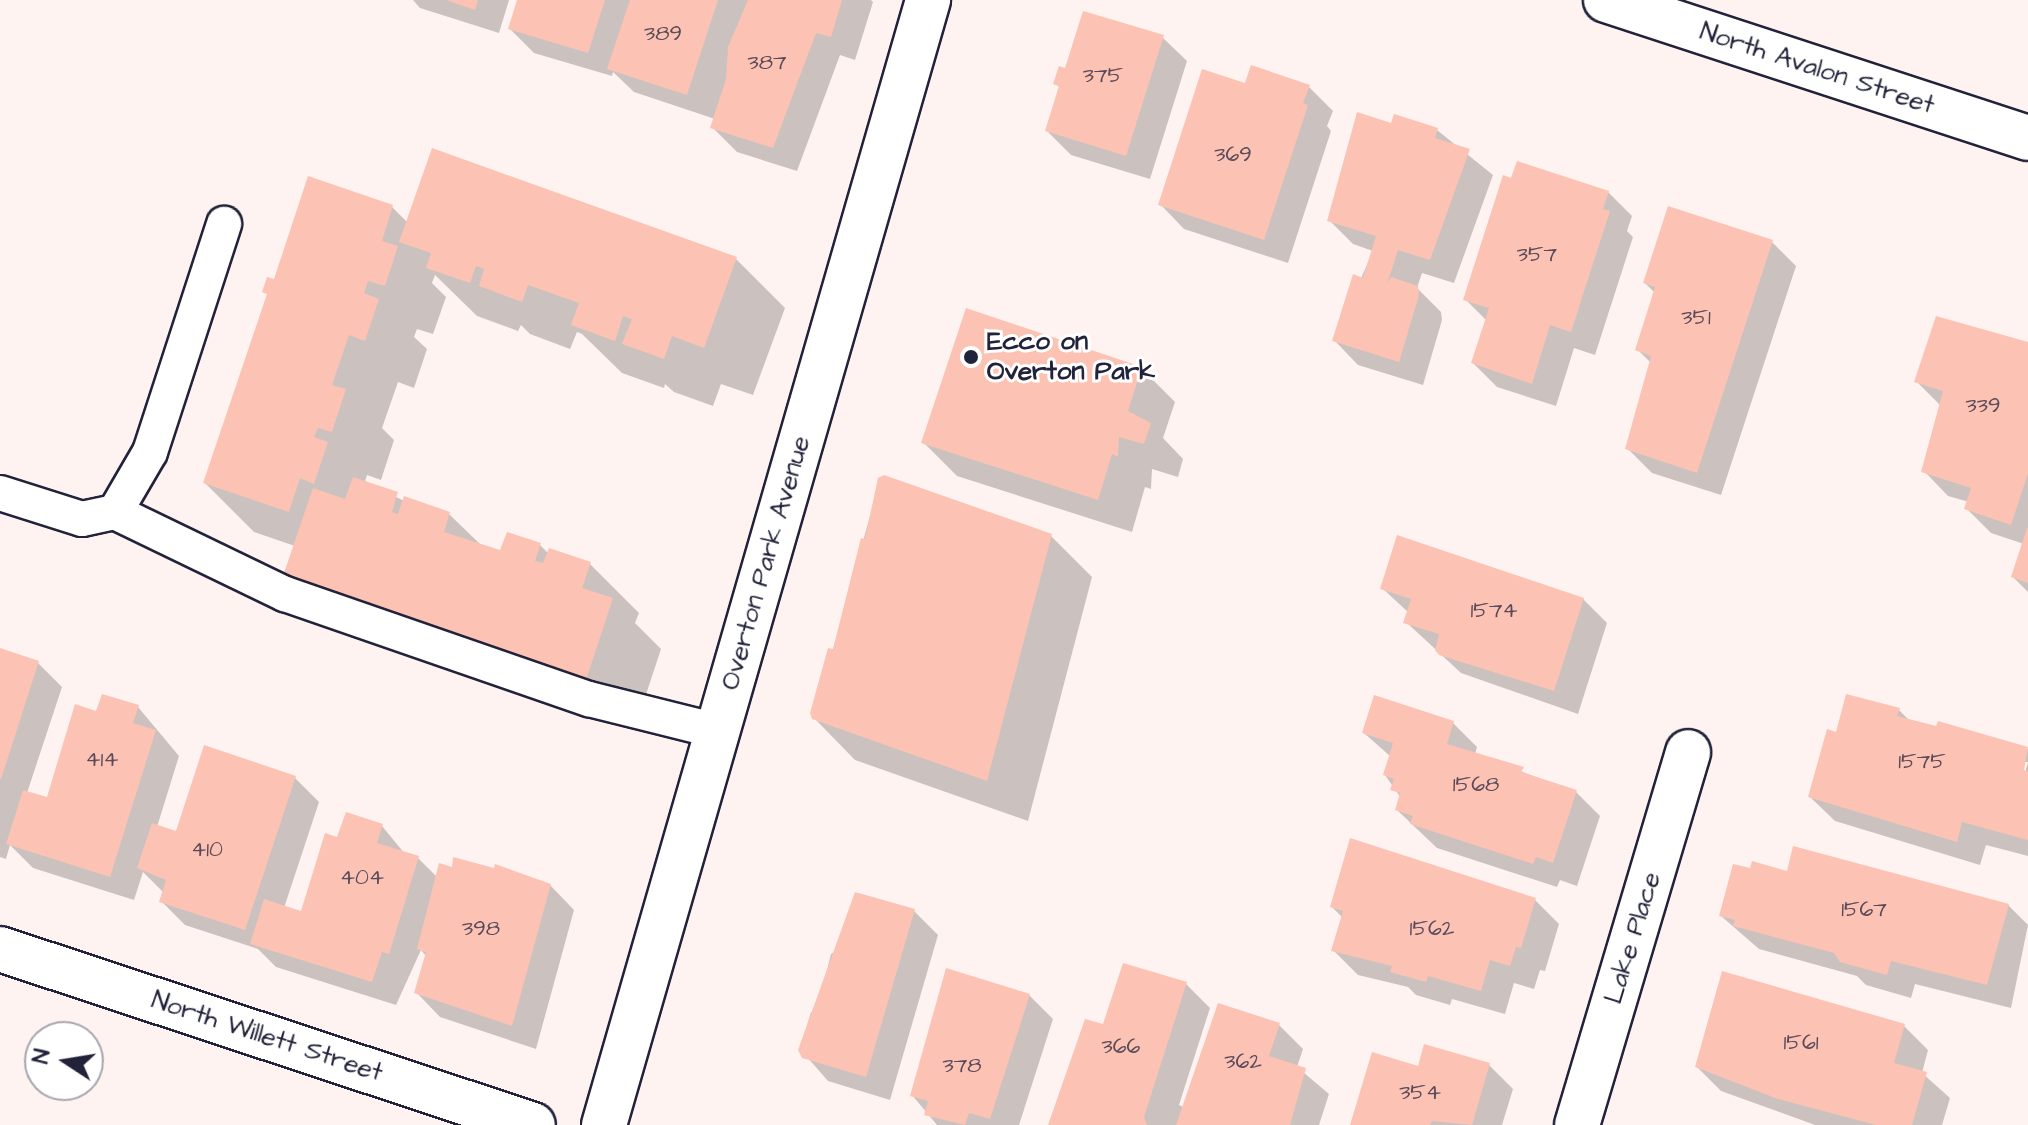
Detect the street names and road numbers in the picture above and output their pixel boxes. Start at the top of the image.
street label: North Avalon Street [1696,16,1938,122]
street label: Overton Park Avenue [715,432,817,694]
street label: Lake Place [1598,868,1668,1008]
street label: North Willett Street [147,985,387,1089]

